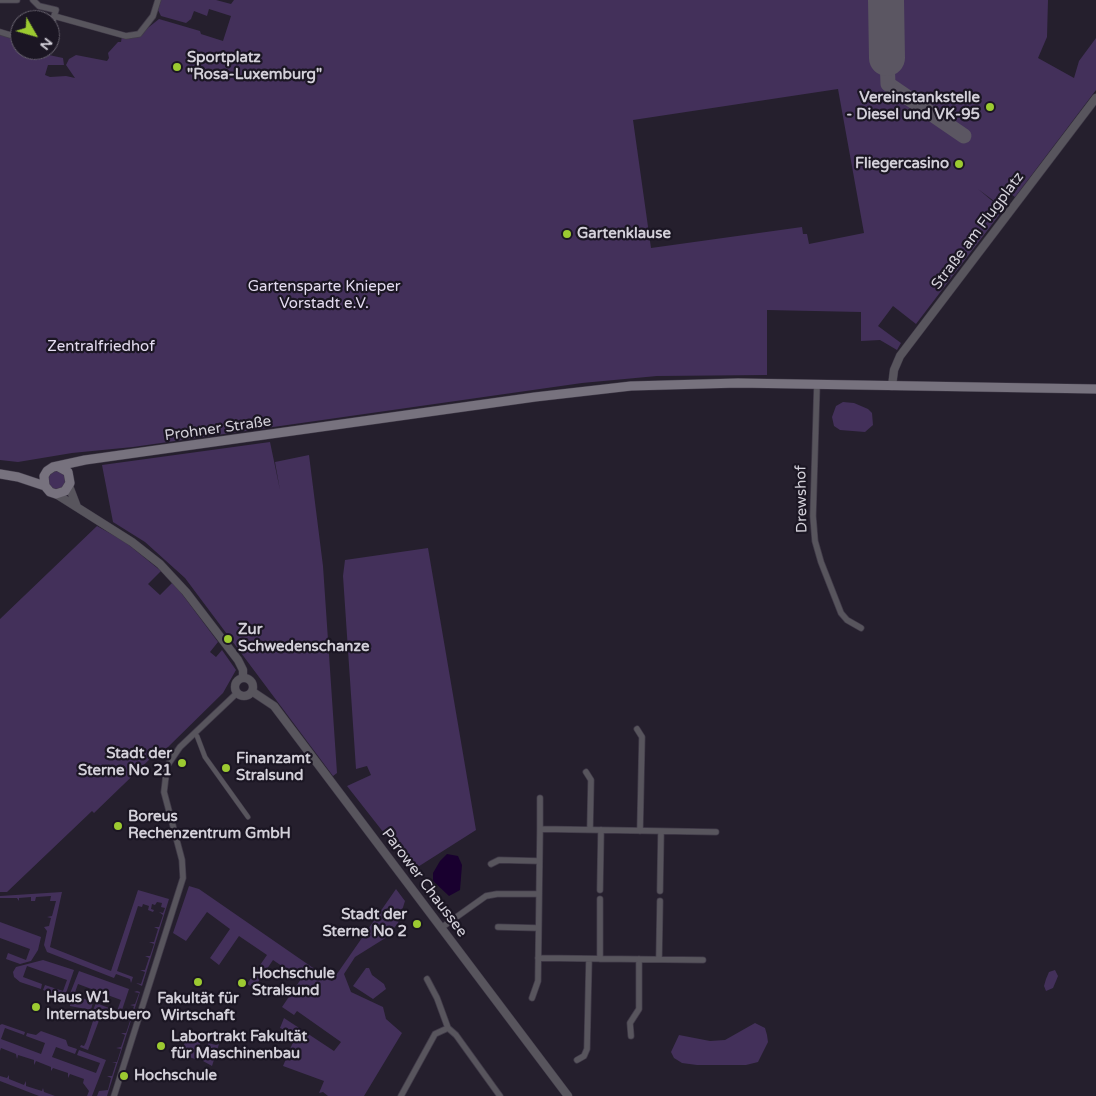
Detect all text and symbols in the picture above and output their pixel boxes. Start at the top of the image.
north arrow [10,10,60,60]
text: N [36,34,57,54]
place label: Sportplatz "Rosa-Luxemburg" [187,49,322,84]
marker: Sportplatz "Rosa-Luxemburg" [171,61,183,73]
place label: Vereinstankstelle - Diesel und VK-95 [846,89,980,124]
marker: Vereinstankstelle - Diesel und VK-95 [984,101,996,113]
place label: Fliegercasino [855,155,949,173]
marker: Fliegercasino [953,158,965,170]
street label: Straße am Flugplatz [928,169,1028,293]
place label: Gartenklause [577,225,671,243]
marker: Gartenklause [561,228,573,240]
park label: Gartensparte Knieper Vorstadt e.V. [248,278,400,313]
park label: Zentralfriedhof [47,338,155,356]
street label: Prohner Straße [164,413,272,445]
street label: Drewshof [792,465,812,533]
place label: Zur Schwedenschanze [238,621,369,656]
marker: Zur Schwedenschanze [222,633,234,645]
place label: Stadt der Sterne No 21 [78,745,172,780]
place label: Finanzamt Stralsund [236,750,311,785]
marker: Stadt der Sterne No 21 [176,757,188,769]
marker: Finanzamt Stralsund [220,762,232,774]
place label: Boreus Rechenzentrum GmbH [128,808,291,843]
marker: Boreus Rechenzentrum GmbH [112,820,124,832]
street label: Parower Chaussee [377,825,471,941]
place label: Stadt der Sterne No 2 [322,906,407,941]
marker: Stadt der Sterne No 2 [411,918,423,930]
place label: Hochschule Stralsund [252,965,335,1000]
marker: Fakultät für Wirtschaft [192,976,204,988]
marker: Hochschule Stralsund [236,977,248,989]
place label: Haus W1 Internatsbuero [46,989,151,1024]
place label: Fakultät für Wirtschaft [157,990,239,1025]
marker: Haus W1 Internatsbuero [30,1001,42,1013]
place label: Labortrakt Fakultät für Maschinenbau [171,1028,307,1063]
marker: Labortrakt Fakultät für Maschinenbau [155,1040,167,1052]
place label: Hochschule [134,1067,217,1085]
marker: Hochschule [118,1070,130,1082]

